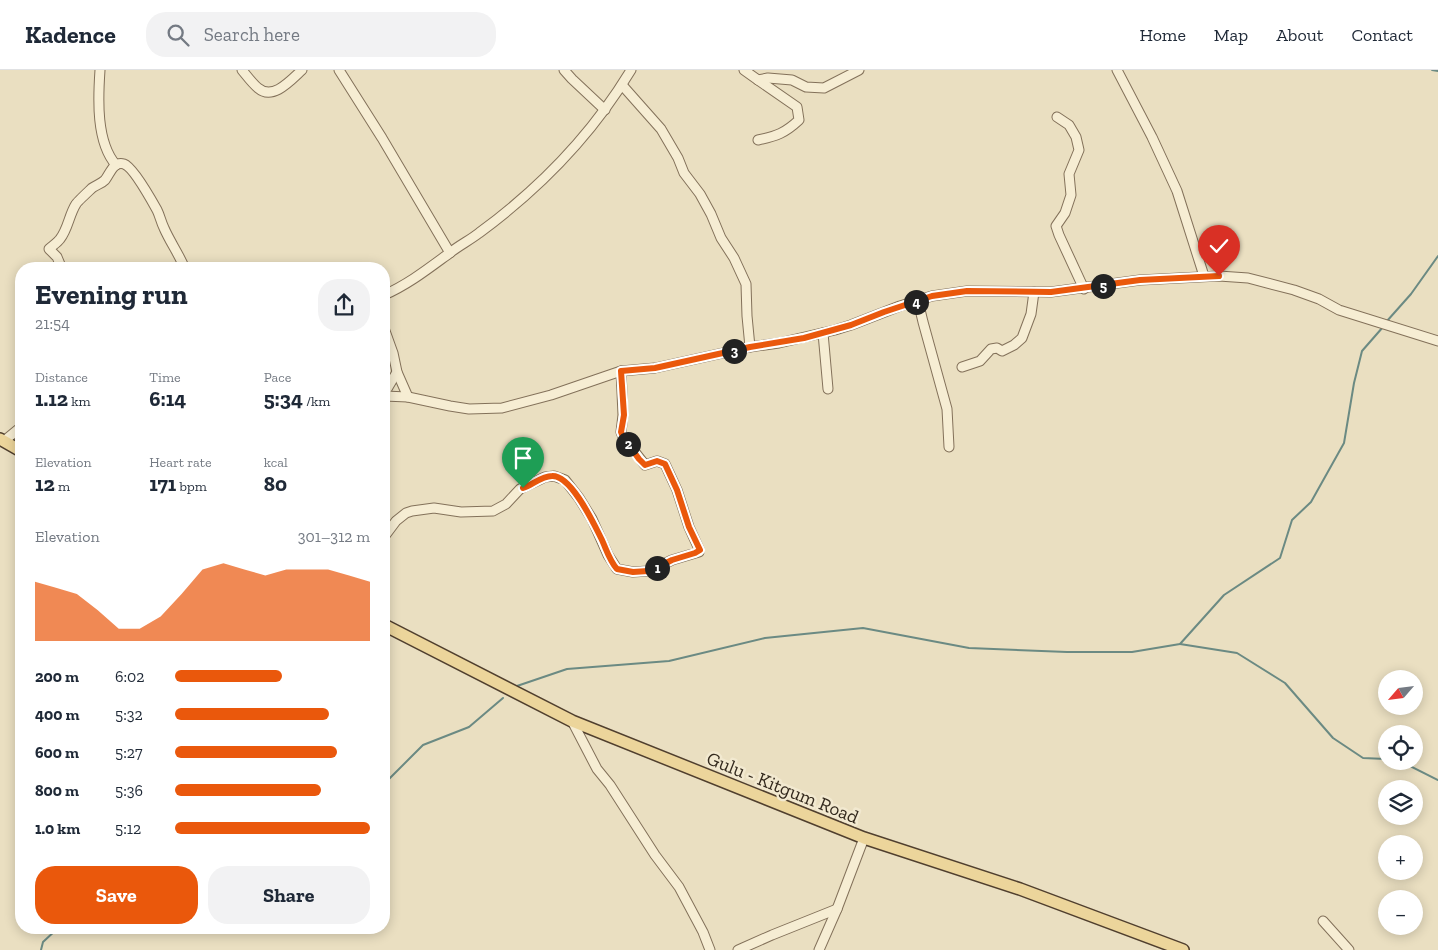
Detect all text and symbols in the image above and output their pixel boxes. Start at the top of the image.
search box [146,12,496,57]
text: Kadence [25,20,116,49]
icon: search [164,21,192,49]
text: Search here [204,23,300,46]
text: Home [1139,24,1186,46]
text: Map [1214,24,1248,46]
text: About [1276,24,1323,46]
text: Contact [1351,24,1413,46]
pin [1198,225,1240,276]
icon: check [1205,232,1233,260]
pin: 5 [1090,274,1116,298]
text: Evening run [35,278,188,311]
text: 5 [1100,278,1107,295]
button: share [318,279,370,331]
pin: 4 [904,290,928,314]
text: 4 [913,294,920,311]
text: 21:54 [35,314,70,333]
pin: 3 [722,338,746,364]
text: 3 [731,343,738,360]
text: Distance [35,369,88,386]
text: Time [149,369,181,386]
text: Pace [264,369,291,386]
text: 1.12 [35,386,68,411]
text: 6:14 [149,386,186,411]
text: 5:34 [264,386,303,411]
text: km [68,393,91,410]
text: /km [303,393,330,410]
pin: 2 [616,432,640,456]
text: 2 [625,436,632,453]
pin [502,437,544,488]
icon: arrive [509,444,537,472]
text: Elevation [35,454,92,471]
text: Heart rate [149,454,212,471]
text: kcal [264,454,288,471]
text: 12 [35,471,55,496]
text: 171 [149,471,176,496]
text: 80 [264,471,287,496]
text: m [55,478,70,495]
text: bpm [176,478,207,495]
text: Elevation [35,527,100,546]
text: 301–312 m [298,527,370,546]
pin: 1 [644,556,670,580]
text: 1 [655,560,660,577]
text: 200 m [35,667,79,686]
text: 6:02 [115,667,145,686]
north arrow [1378,670,1422,715]
map controls [1378,670,1423,935]
text: 400 m [35,705,80,724]
text: 5:32 [115,705,143,724]
button: locate [1378,725,1423,770]
text: 600 m [35,743,79,762]
text: 5:27 [115,743,143,762]
street label: Gulu - Kitgum Road [703,746,863,829]
button: layers [1378,780,1423,825]
text: 800 m [35,781,79,800]
text: 5:36 [115,781,143,800]
text: 1.0 km [35,819,80,838]
text: 5:12 [115,819,141,838]
button: + [1378,835,1423,880]
button: Save [35,866,198,924]
button: Share [208,866,370,924]
button: − [1378,890,1423,935]

